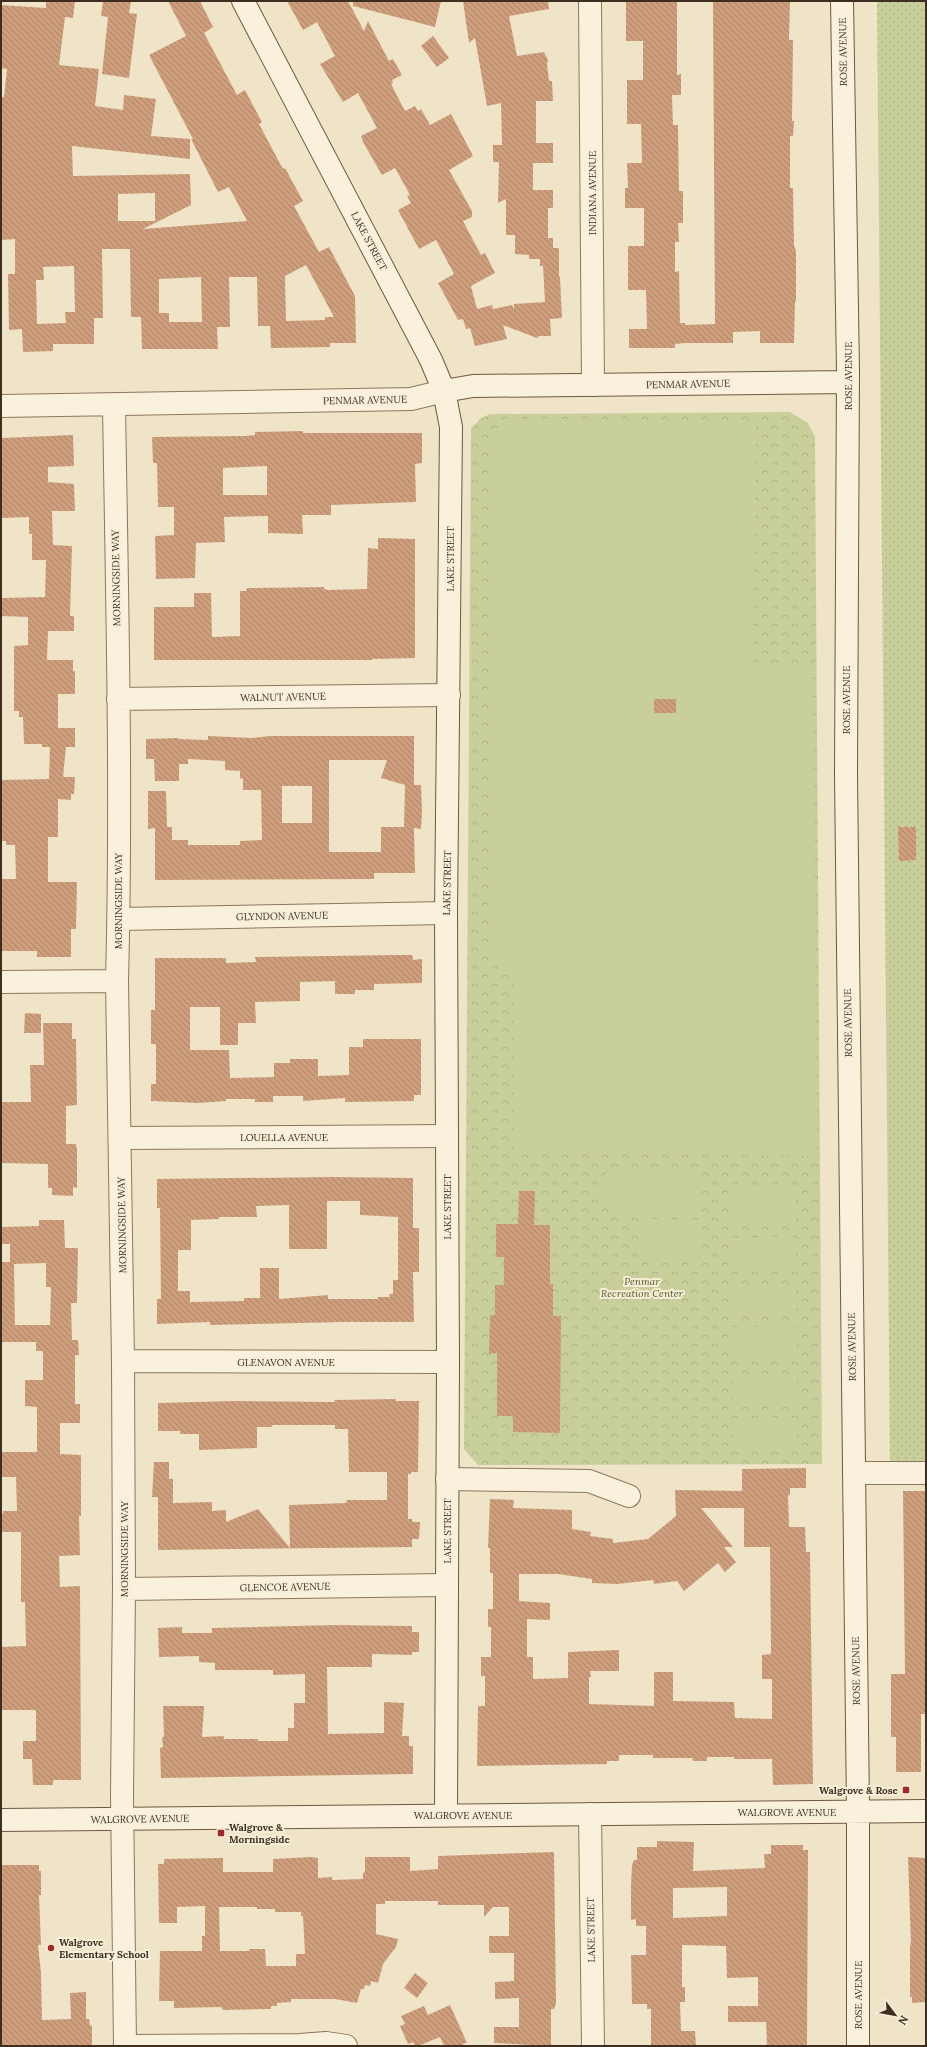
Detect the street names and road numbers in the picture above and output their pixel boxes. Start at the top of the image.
street label: ROSE AVENUE [836,18,850,86]
street label: INDIANA AVENUE [586,151,599,235]
street label: LAKE STREET [348,209,390,273]
street label: ROSE AVENUE [842,342,855,410]
street label: PENMAR AVENUE [646,377,730,391]
street label: PENMAR AVENUE [323,393,407,407]
street label: LAKE STREET [444,526,457,592]
street label: MORNINGSIDE WAY [109,529,123,626]
street label: ROSE AVENUE [840,666,853,734]
street label: WALNUT AVENUE [240,690,326,704]
street label: LAKE STREET [440,850,454,916]
street label: MORNINGSIDE WAY [112,852,125,949]
street label: GLYNDON AVENUE [236,909,328,923]
street label: ROSE AVENUE [841,989,855,1057]
street label: LOUELLA AVENUE [240,1131,328,1144]
street label: LAKE STREET [441,1174,454,1240]
street label: MORNINGSIDE WAY [115,1176,129,1273]
street label: ROSE AVENUE [845,1313,859,1381]
street label: GLENAVON AVENUE [237,1356,335,1369]
street label: LAKE STREET [441,1498,454,1564]
street label: MORNINGSIDE WAY [118,1500,131,1597]
street label: GLENCOE AVENUE [239,1580,331,1594]
street label: ROSE AVENUE [849,1637,863,1705]
street label: WALGROVE AVENUE [738,1806,836,1819]
street label: WALGROVE AVENUE [414,1809,512,1822]
street label: WALGROVE AVENUE [91,1812,189,1826]
street label: LAKE STREET [584,1897,598,1963]
street label: ROSE AVENUE [852,1961,865,2029]

